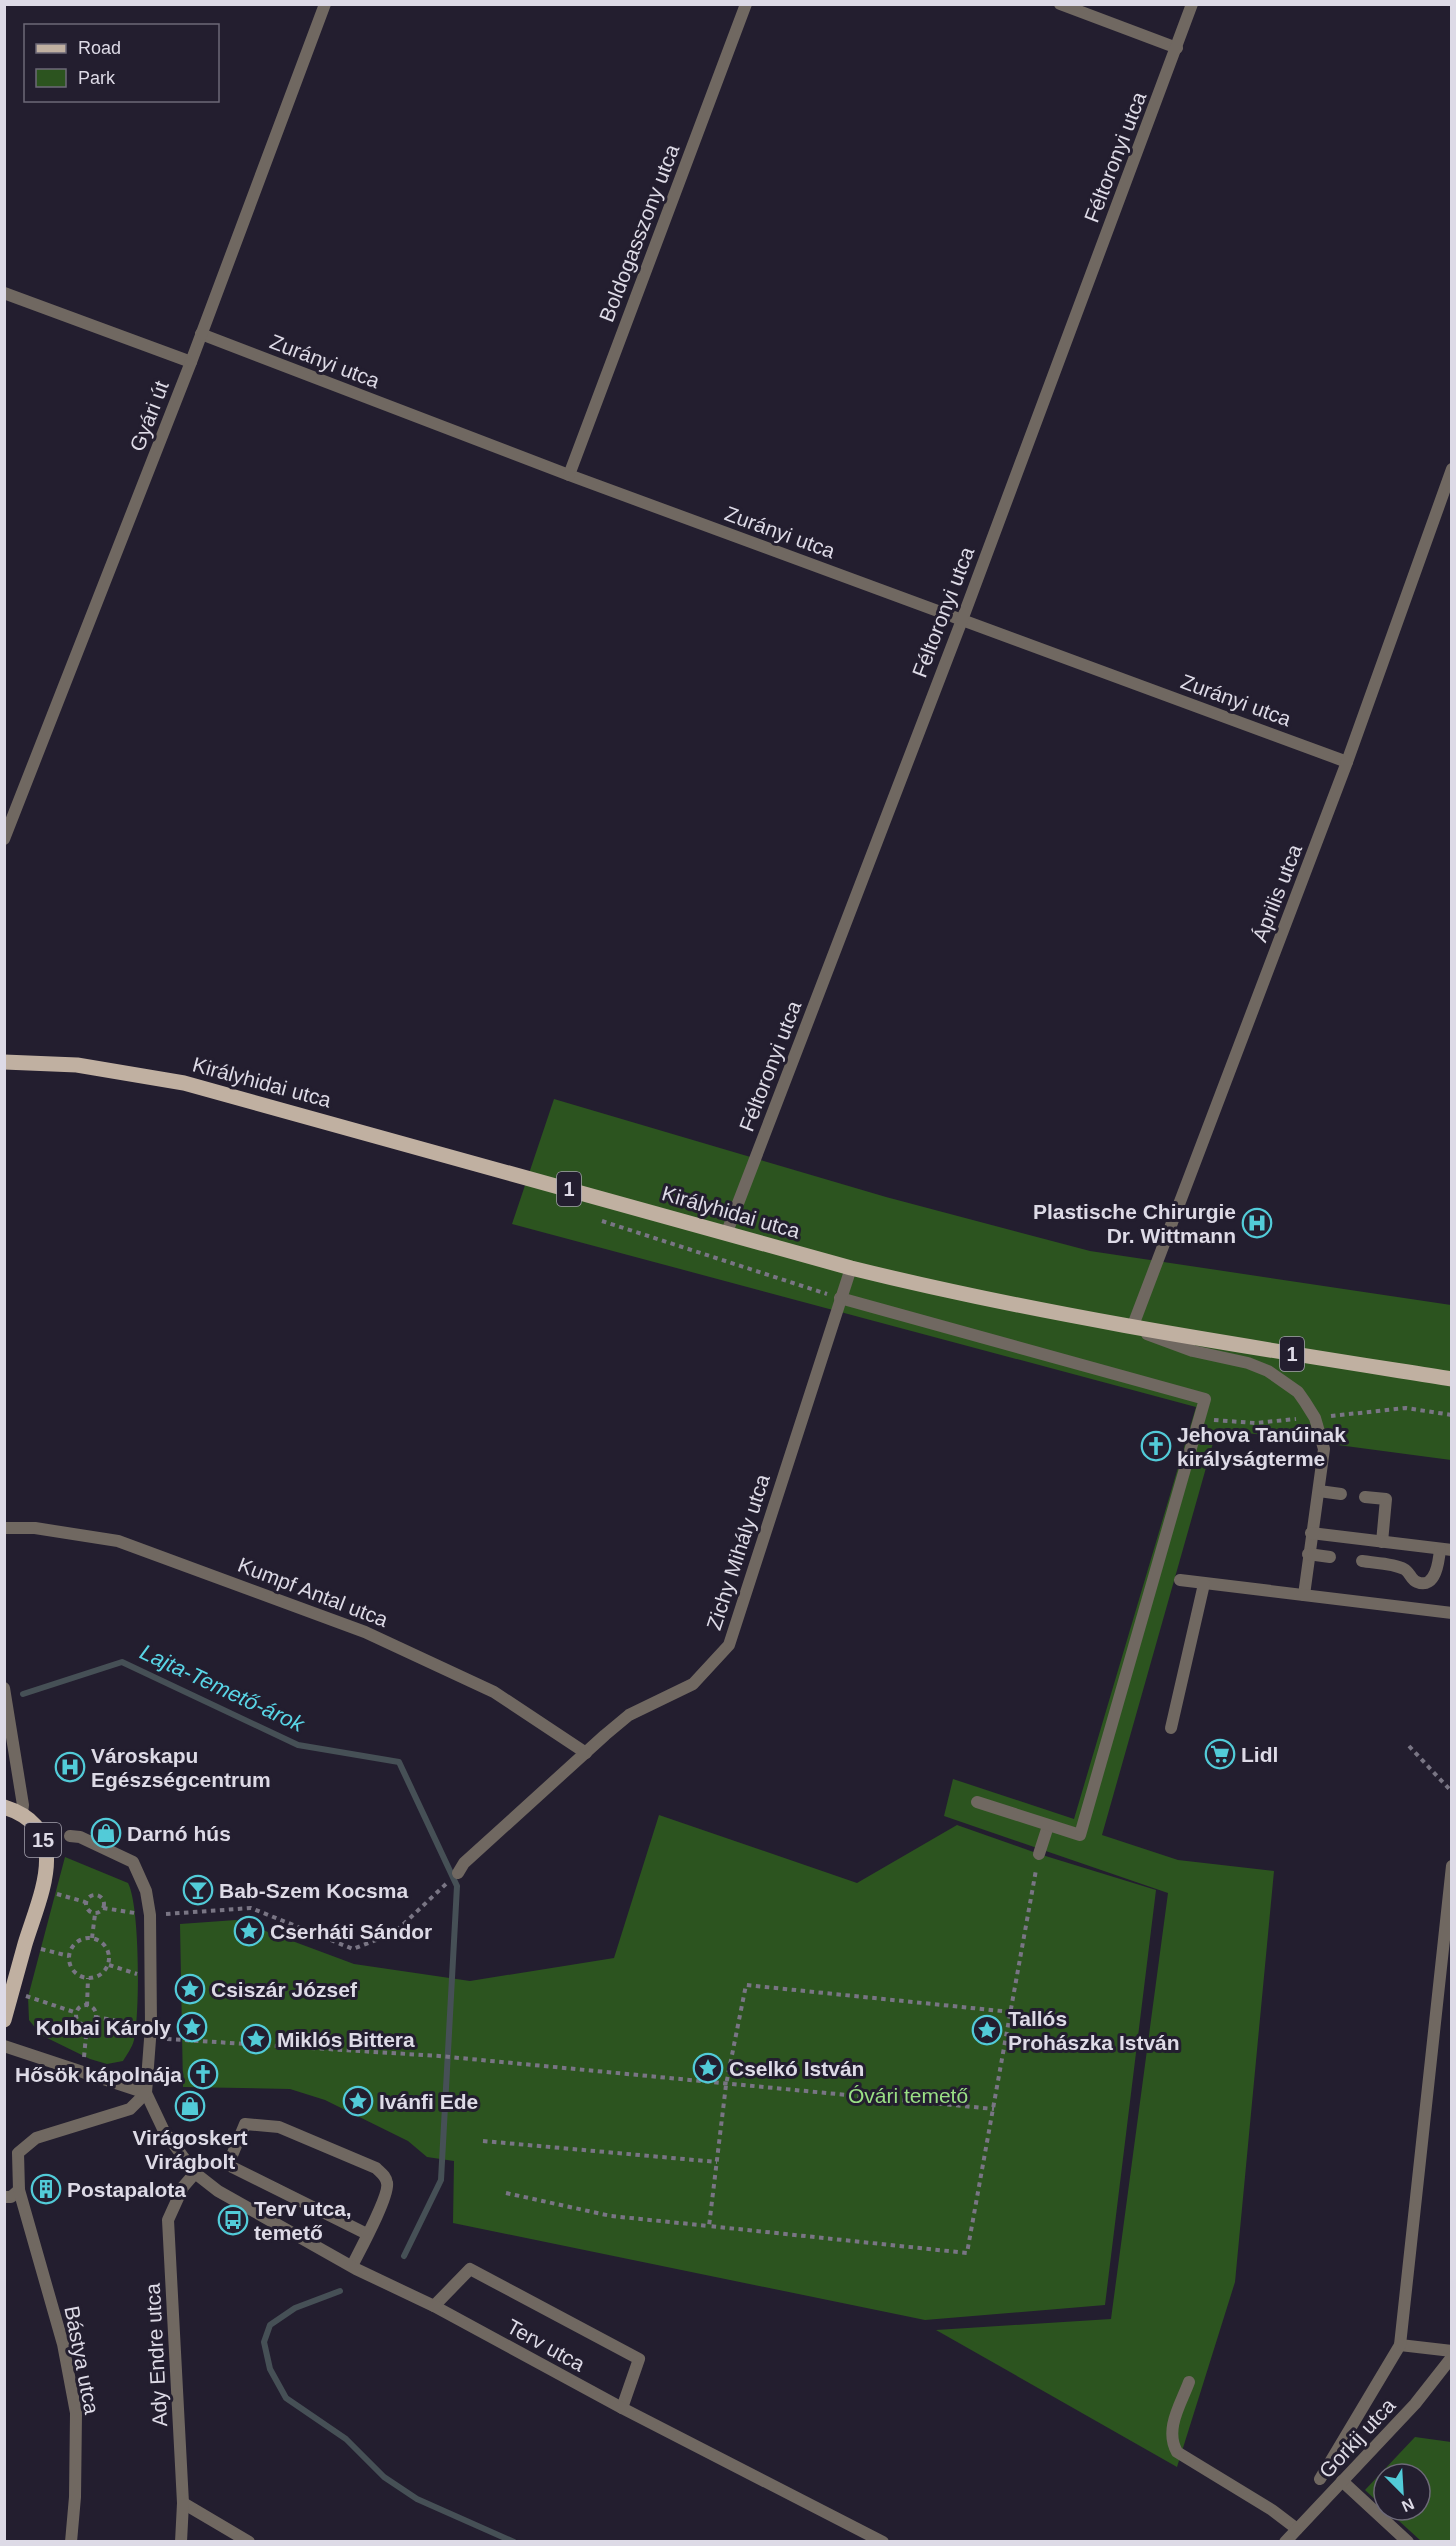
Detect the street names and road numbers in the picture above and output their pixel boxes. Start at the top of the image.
street label: Féltoronyi utca [1080,88,1151,225]
street label: Boldogasszony utca [595,141,684,325]
street label: Zurányi utca [267,330,383,393]
street label: Gyári út [125,377,173,454]
street label: Zurányi utca [722,501,839,563]
street label: Féltoronyi utca [908,543,979,680]
street label: Zurányi utca [1178,669,1295,731]
street label: Április utca [1248,841,1306,945]
street label: Féltoronyi utca [735,997,806,1134]
street label: Királyhidai utca [190,1052,334,1112]
road number: 1 [557,1172,581,1206]
street label: Királyhidai utca [659,1181,803,1243]
road number: 1 [1280,1337,1304,1371]
street label: Zichy Mihály utca [702,1471,774,1633]
street label: Kumpf Antal utca [235,1553,392,1631]
road number: 15 [25,1823,61,1857]
street label: Ady Endre utca [141,2282,171,2427]
street label: Bástya utca [60,2304,104,2416]
street label: Terv utca [503,2314,589,2376]
street label: Gorkij utca [1314,2393,1400,2483]

